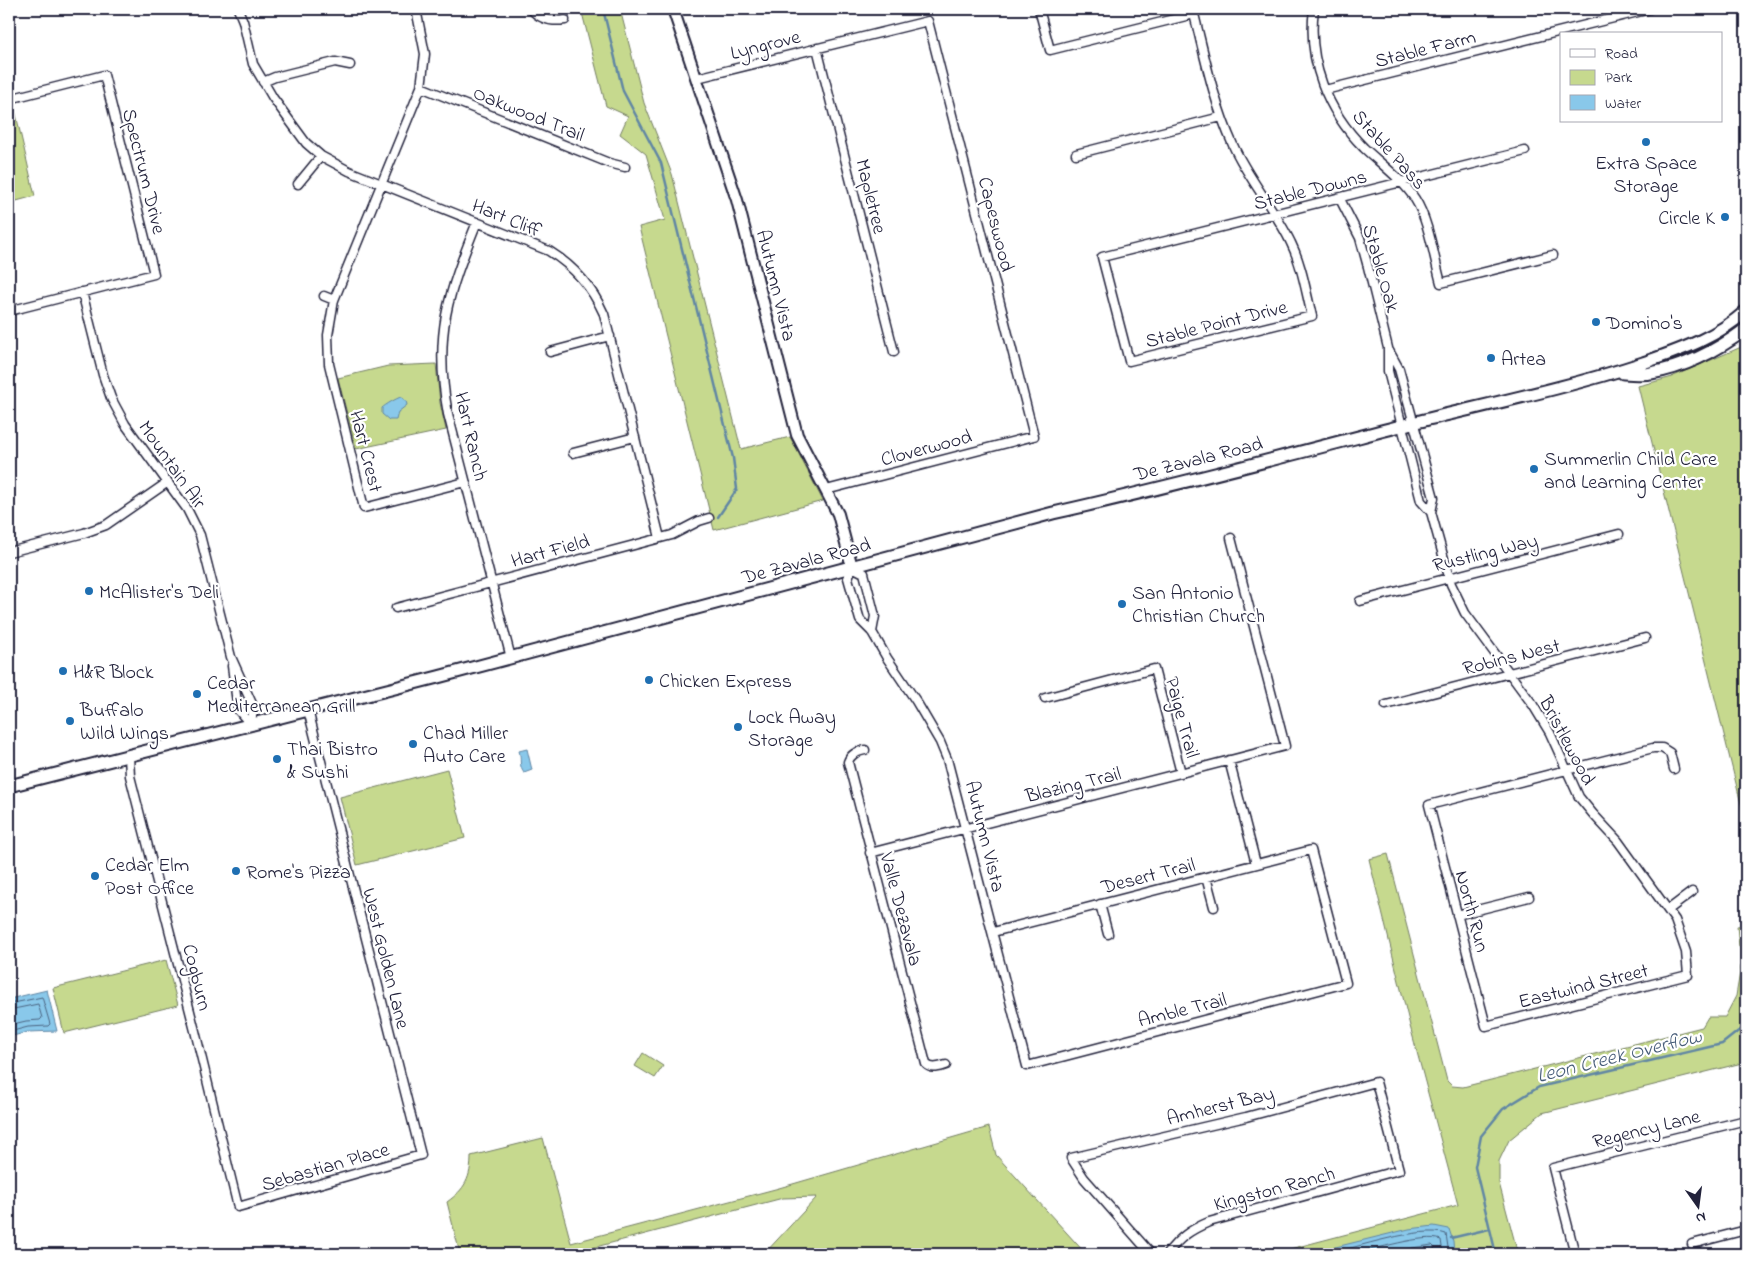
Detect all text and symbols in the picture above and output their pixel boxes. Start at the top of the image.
street label: Lyngrove [728,24,804,70]
street label: Stable Farm [1372,24,1479,77]
legend [1560,32,1722,122]
text: Road [1605,43,1638,65]
text: Park [1605,67,1633,89]
street label: Oakwood Trail [468,80,588,151]
text: Water [1605,93,1641,115]
street label: Stable Pass [1344,104,1432,197]
street label: Spectrum Drive [113,106,172,237]
marker: Extra Space Storage [1640,136,1652,148]
place label: Extra Space Storage [1595,150,1697,203]
street label: Mapletree [846,156,893,237]
street label: Stable Downs [1251,163,1370,220]
street label: Capeswood [969,174,1020,275]
street label: Hart Cliff [467,192,546,247]
place label: Circle K [1658,205,1715,234]
marker: Circle K [1719,211,1731,223]
street label: Stable Oak [1353,221,1406,316]
street label: Autumn Vista [747,227,802,344]
street label: Stable Point Drive [1143,294,1291,357]
place label: Domino's [1605,310,1683,339]
marker: Domino's [1590,316,1602,328]
place label: Artea [1501,346,1546,375]
marker: Artea [1485,352,1497,364]
street label: Hart Ranch [445,389,494,484]
street label: Hart Crest [340,408,389,496]
street label: Mountain Air [130,415,213,516]
street label: Cloverwood [878,423,975,475]
street label: De Zavala Road [1130,430,1266,491]
place label: Summerlin Child Care and Learning Center [1544,446,1717,499]
marker: Summerlin Child Care and Learning Center [1528,463,1540,475]
street label: Rustling Way [1430,527,1542,582]
street label: Hart Field [508,528,593,577]
street label: De Zavala Road [738,531,874,594]
place label: McAlister's Deli [99,579,219,608]
place label: San Antonio Christian Church [1132,580,1265,632]
marker: McAlister's Deli [83,585,95,597]
marker: San Antonio Christian Church [1116,598,1128,610]
street label: Robins Nest [1460,632,1564,685]
place label: H&R Block [73,659,154,688]
marker: H&R Block [57,665,69,677]
place label: Chicken Express [659,668,792,697]
place label: Cedar Mediterranean Grill [207,670,355,722]
marker: Chicken Express [643,674,655,686]
street label: Paige Trail [1155,674,1205,762]
marker: Cedar Mediterranean Grill [191,688,203,700]
street label: Bristlewood [1530,690,1601,791]
place label: Buffalo Wild Wings [79,697,169,750]
place label: Lock Away Storage [748,704,836,757]
marker: Buffalo Wild Wings [64,715,76,727]
place label: Chad Miller Auto Care [423,720,509,772]
marker: Lock Away Storage [732,721,744,733]
place label: Thai Bistro & Sushi [287,736,378,788]
marker: Chad Miller Auto Care [407,738,419,750]
marker: Thai Bistro & Sushi [271,753,283,765]
street label: Blazing Trail [1022,761,1125,814]
street label: Autumn Vista [956,778,1011,895]
street label: Valle Dezavala [870,849,929,970]
place label: Cedar Elm Post Office [105,852,194,904]
street label: Desert Trail [1097,852,1199,903]
place label: Rome's Pizza [246,859,351,888]
marker: Rome's Pizza [230,865,242,877]
street label: North Run [1446,868,1495,956]
marker: Cedar Elm Post Office [89,870,101,882]
street label: West Golden Lane [353,885,416,1032]
street label: Cogburn [172,941,218,1014]
street label: Eastwind Street [1516,957,1652,1018]
street label: Amble Trail [1135,986,1230,1036]
water label: Leon Creek Overflow [1534,1022,1705,1092]
street label: Amherst Bay [1164,1080,1277,1135]
street label: Regency Lane [1590,1103,1704,1159]
street label: Sebastian Place [258,1136,393,1200]
street label: Kingston Ranch [1211,1160,1339,1221]
north arrow [1672,1180,1722,1230]
text: N [1694,1206,1708,1228]

